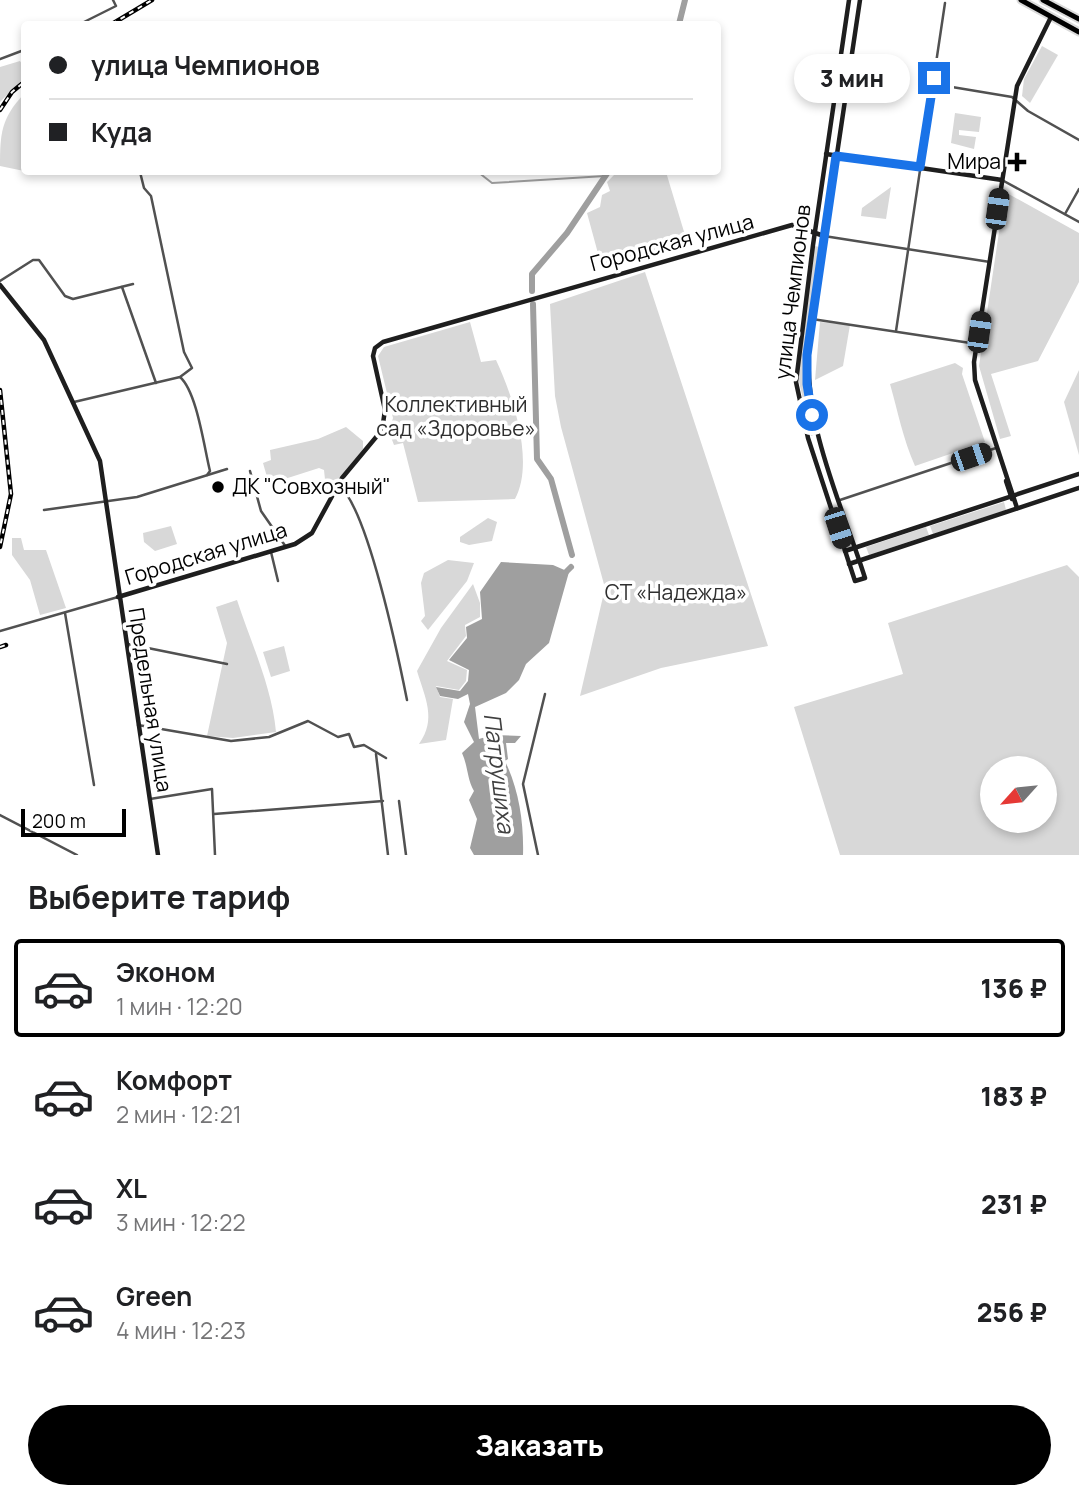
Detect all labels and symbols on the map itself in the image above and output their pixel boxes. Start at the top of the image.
callout: 3 мин [794,54,909,102]
route end [918,62,950,94]
place label: Мира [947,147,1001,175]
marker: Мира [1007,152,1027,172]
car [984,187,1011,231]
street label: улица Чемпионов [767,203,817,381]
street label: Городская улица [587,207,757,277]
car [966,310,993,354]
park label: Коллективный сад «Здоровье» [376,390,536,442]
route start [796,399,828,431]
car [948,440,995,474]
place label: ДК "Совхозный" [232,472,391,500]
marker: ДК "Совхозный" [210,479,226,495]
car [822,505,855,551]
street label: Городская улица [121,515,290,591]
park label: СТ «Надежда» [605,578,747,606]
street label: Предельная улица [123,606,179,794]
water label: Патрушиха [477,711,523,836]
north arrow [980,756,1057,833]
scale bar [21,806,126,838]

